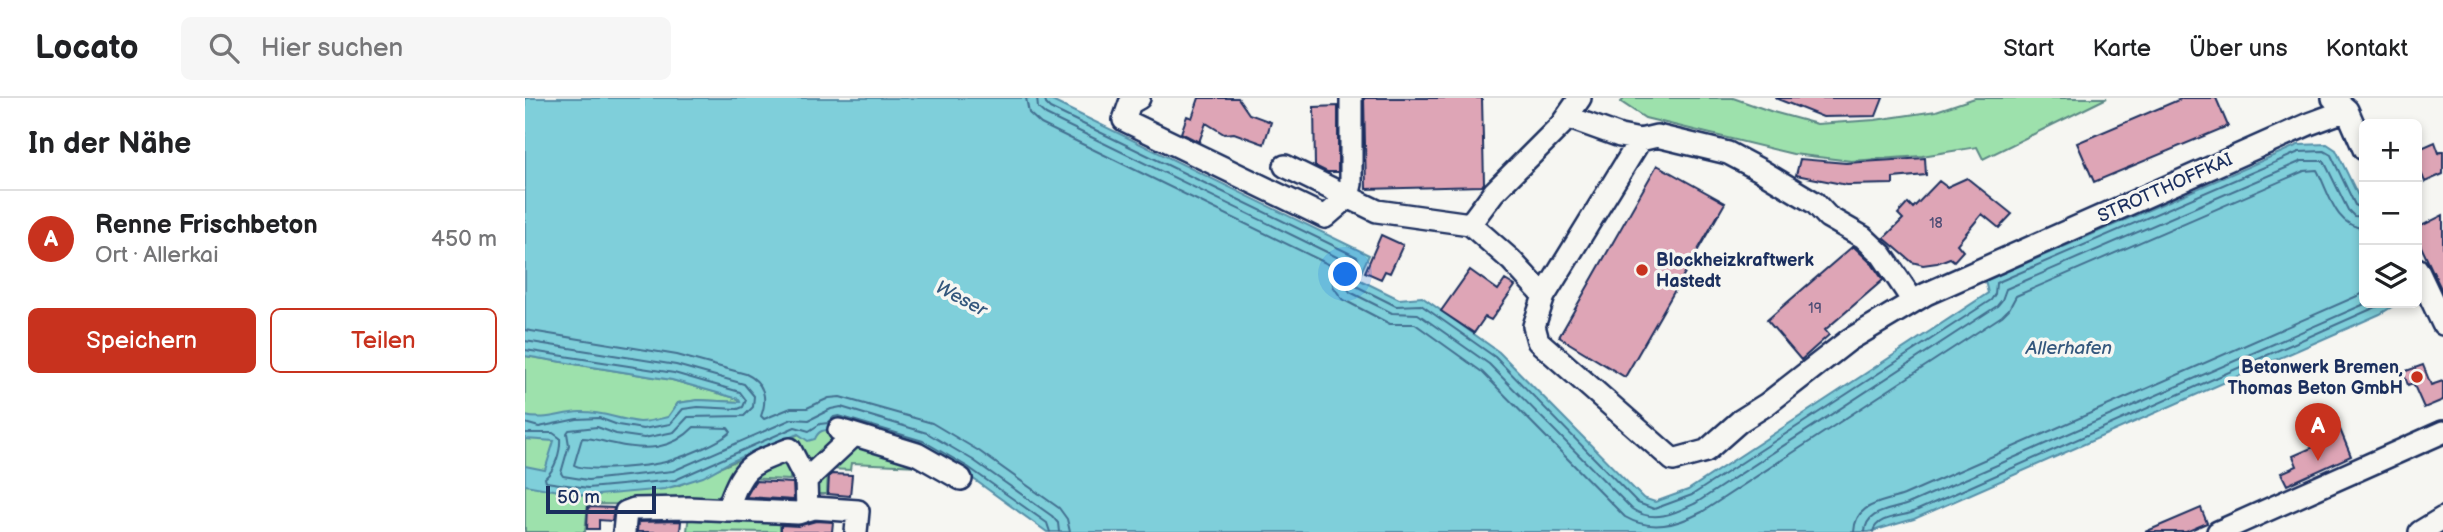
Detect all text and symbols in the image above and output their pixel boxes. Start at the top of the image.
search box [181,17,671,80]
text: Locato [35,28,139,68]
icon: search [205,29,243,67]
text: Hier suchen [261,33,403,64]
text: Start [2003,34,2054,63]
text: Karte [2092,34,2151,63]
text: Über uns [2189,34,2288,63]
text: Kontakt [2326,34,2408,63]
map controls [2359,119,2422,308]
button: + [2359,119,2422,182]
text: In der Nähe [28,126,191,162]
street label: STROTTHOFFKAI [2094,149,2236,227]
button: − [2359,182,2422,245]
text: Renne Frischbeton [95,210,318,241]
house number: 18 [1929,215,1943,232]
text: A [44,225,58,253]
text: 450 m [431,225,497,253]
text: Ort · Allerkai [95,241,219,269]
button: layers [2359,245,2422,308]
place label: Blockheizkraftwerk Hastedt [1656,250,1815,292]
your location [1328,257,1362,291]
marker: Blockheizkraftwerk Hastedt [1634,262,1650,278]
water label: Weser [931,276,992,323]
house number: 19 [1808,300,1822,317]
button: Speichern [28,308,256,373]
button: Teilen [270,308,497,373]
water label: Allerhafen [2025,337,2112,360]
place label: Betonwerk Bremen, Thomas Beton GmbH [2227,357,2403,399]
marker: Betonwerk Bremen, Thomas Beton GmbH [2409,369,2425,385]
pin: A [2295,403,2341,461]
scale bar [546,483,656,515]
text: 50 m [557,486,600,509]

